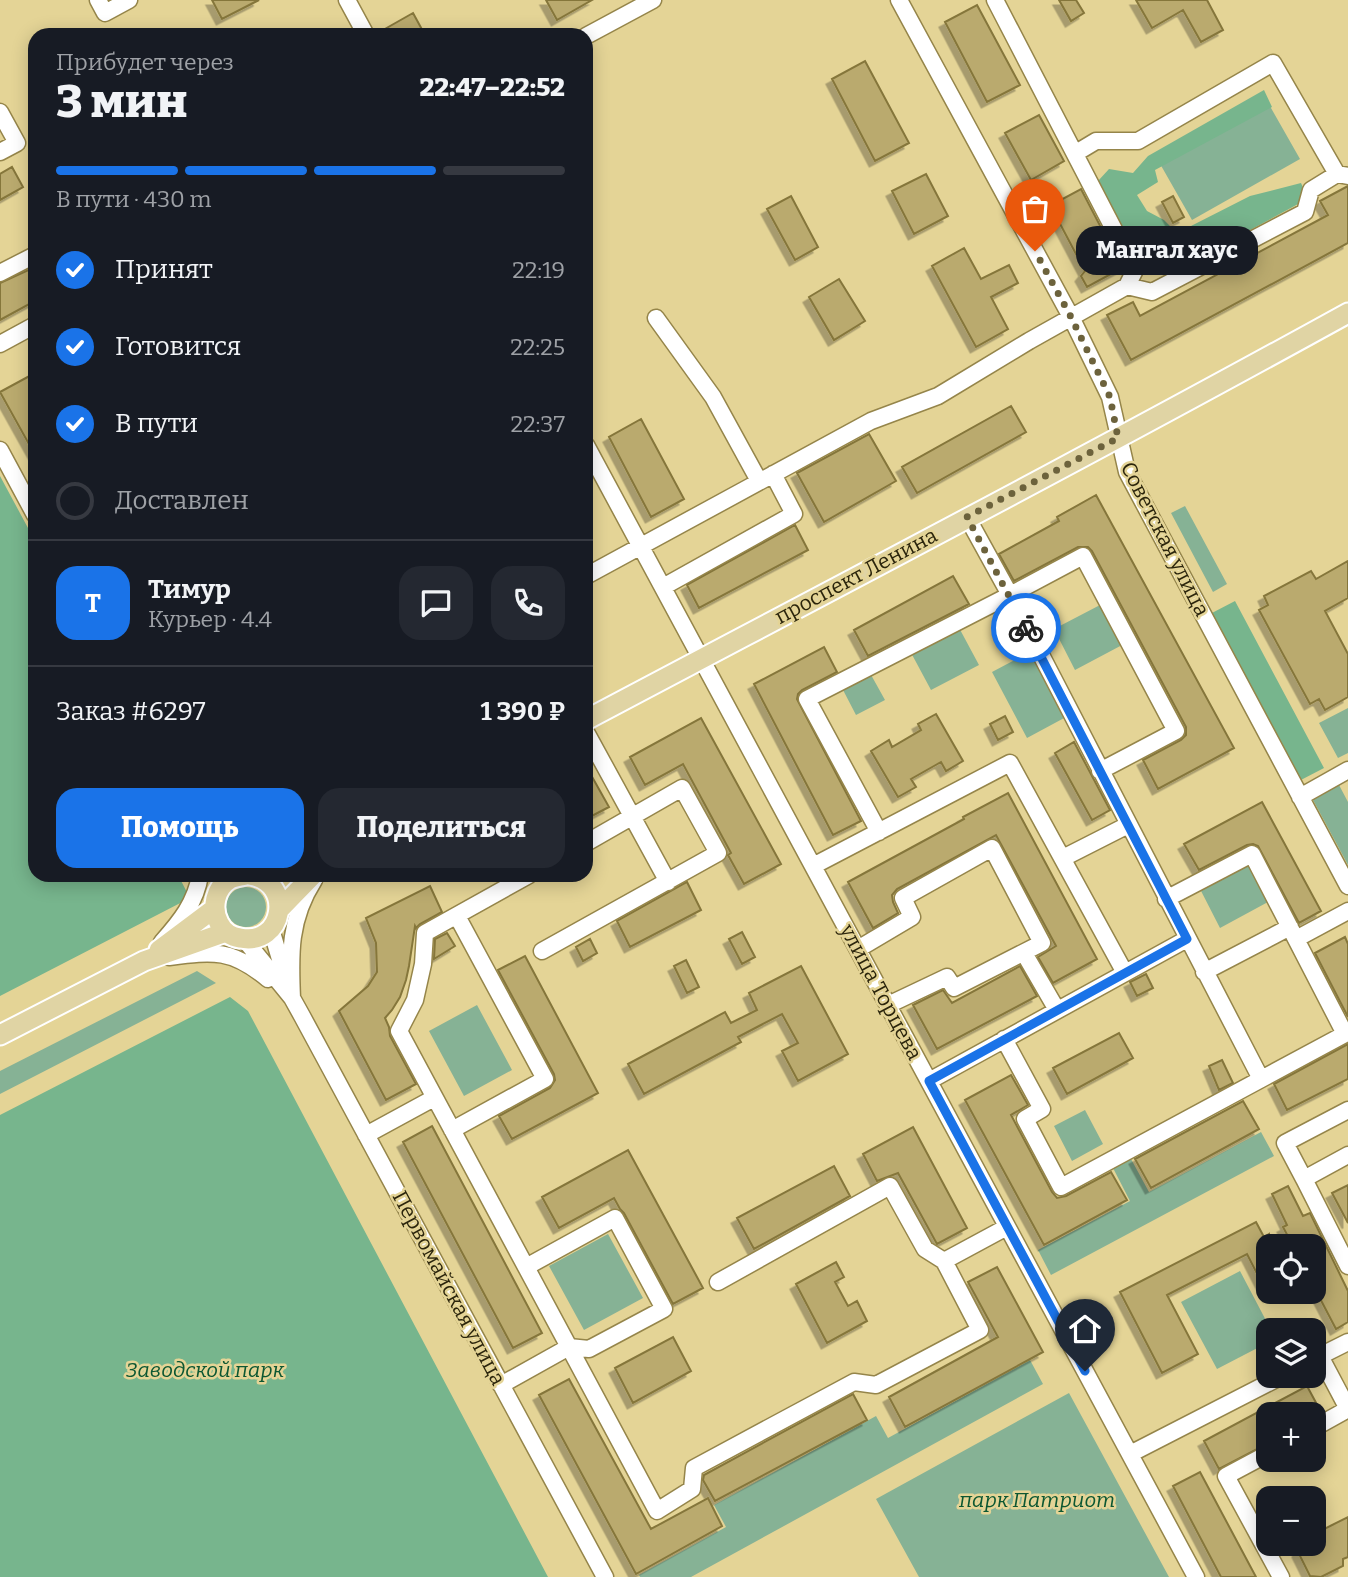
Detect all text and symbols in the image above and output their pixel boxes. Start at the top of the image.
text: Прибудет через [56,48,234,76]
text: 22:47–22:52 [419,72,565,103]
text: 3 мин [56,74,187,129]
pin [1005,179,1065,251]
text: В пути · 430 m [56,185,211,213]
icon: bag [1016,190,1054,228]
callout: Мангал хаус [1077,226,1259,276]
text: Мангал хаус [1096,236,1238,264]
icon: check [56,251,94,289]
text: Принят [115,254,213,285]
text: 22:19 [512,256,565,284]
icon: check [56,328,94,366]
text: Готовится [115,331,241,362]
text: 22:25 [510,333,565,361]
icon: check [56,405,94,443]
text: В пути [115,408,198,439]
text: 22:37 [510,410,565,438]
street label: Советская улица [1115,457,1215,621]
text: Доставлен [115,485,249,516]
street label: проспект Ленина [770,522,942,630]
button: chat [399,566,473,640]
button: phone [491,566,565,640]
text: Тимур [148,574,231,605]
text: Т [85,588,101,619]
courier [991,593,1061,663]
text: Курьер · 4.4 [148,605,272,633]
icon: bike [1007,609,1045,647]
text: Заказ #6297 [56,696,206,727]
text: 1 390 ₽ [480,696,565,727]
button: Помощь [56,788,304,868]
button: Поделиться [318,788,565,868]
street label: улица Торцева [834,919,928,1065]
street label: Первомайская улица [387,1186,512,1390]
map controls [1256,1234,1326,1556]
button: locate [1256,1234,1326,1304]
pin [1055,1299,1115,1371]
icon: home [1066,1310,1104,1348]
button: layers [1256,1318,1326,1388]
park label: Заводской парк [126,1357,285,1383]
button: + [1256,1402,1326,1472]
button: − [1256,1486,1326,1556]
park label: парк Патриот [958,1487,1115,1513]

